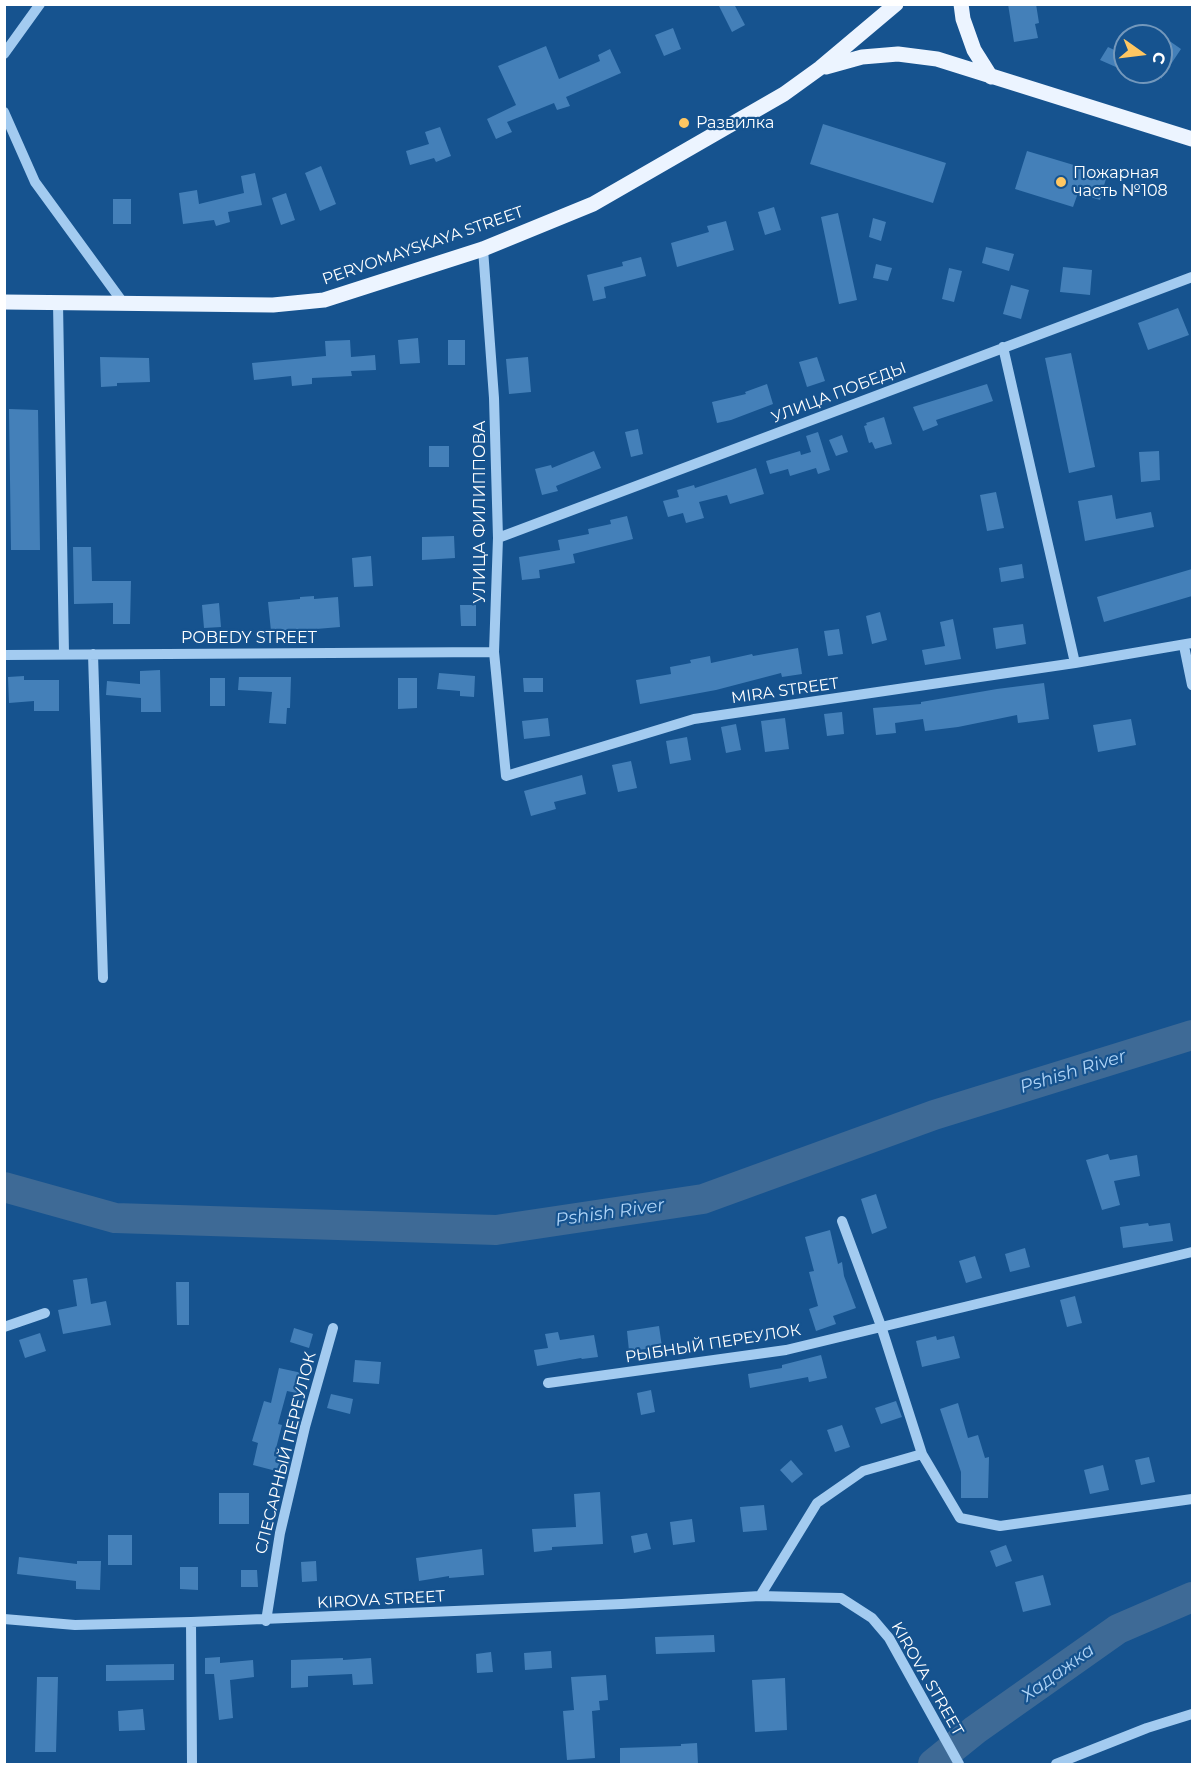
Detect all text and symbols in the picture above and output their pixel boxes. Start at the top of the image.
north arrow [1113,24,1173,84]
text: С [1148,50,1170,66]
place label: Развилка [696,113,774,133]
marker: Развилка [677,116,691,130]
place label: Пожарная часть №108 [1073,163,1168,201]
marker: Пожарная часть №108 [1054,175,1068,189]
street label: PERVOMAYSKAYA STREET [320,203,526,289]
street label: УЛИЦА ПОБЕДЫ [769,358,909,428]
street label: УЛИЦА ФИЛИППОВА [470,421,490,603]
street label: POBEDY STREET [181,628,317,648]
street label: MIRA STREET [730,674,840,708]
water label: Pshish River [1017,1046,1129,1098]
water label: Pshish River [554,1195,666,1231]
street label: РЫБНЫЙ ПЕРЕУЛОК [624,1321,802,1367]
street label: СЛЕСАРНЫЙ ПЕРЕУЛОК [252,1350,320,1556]
street label: KIROVA STREET [317,1587,445,1613]
street label: KIROVA STREET [887,1619,967,1739]
water label: Хадажка [1017,1639,1099,1707]

